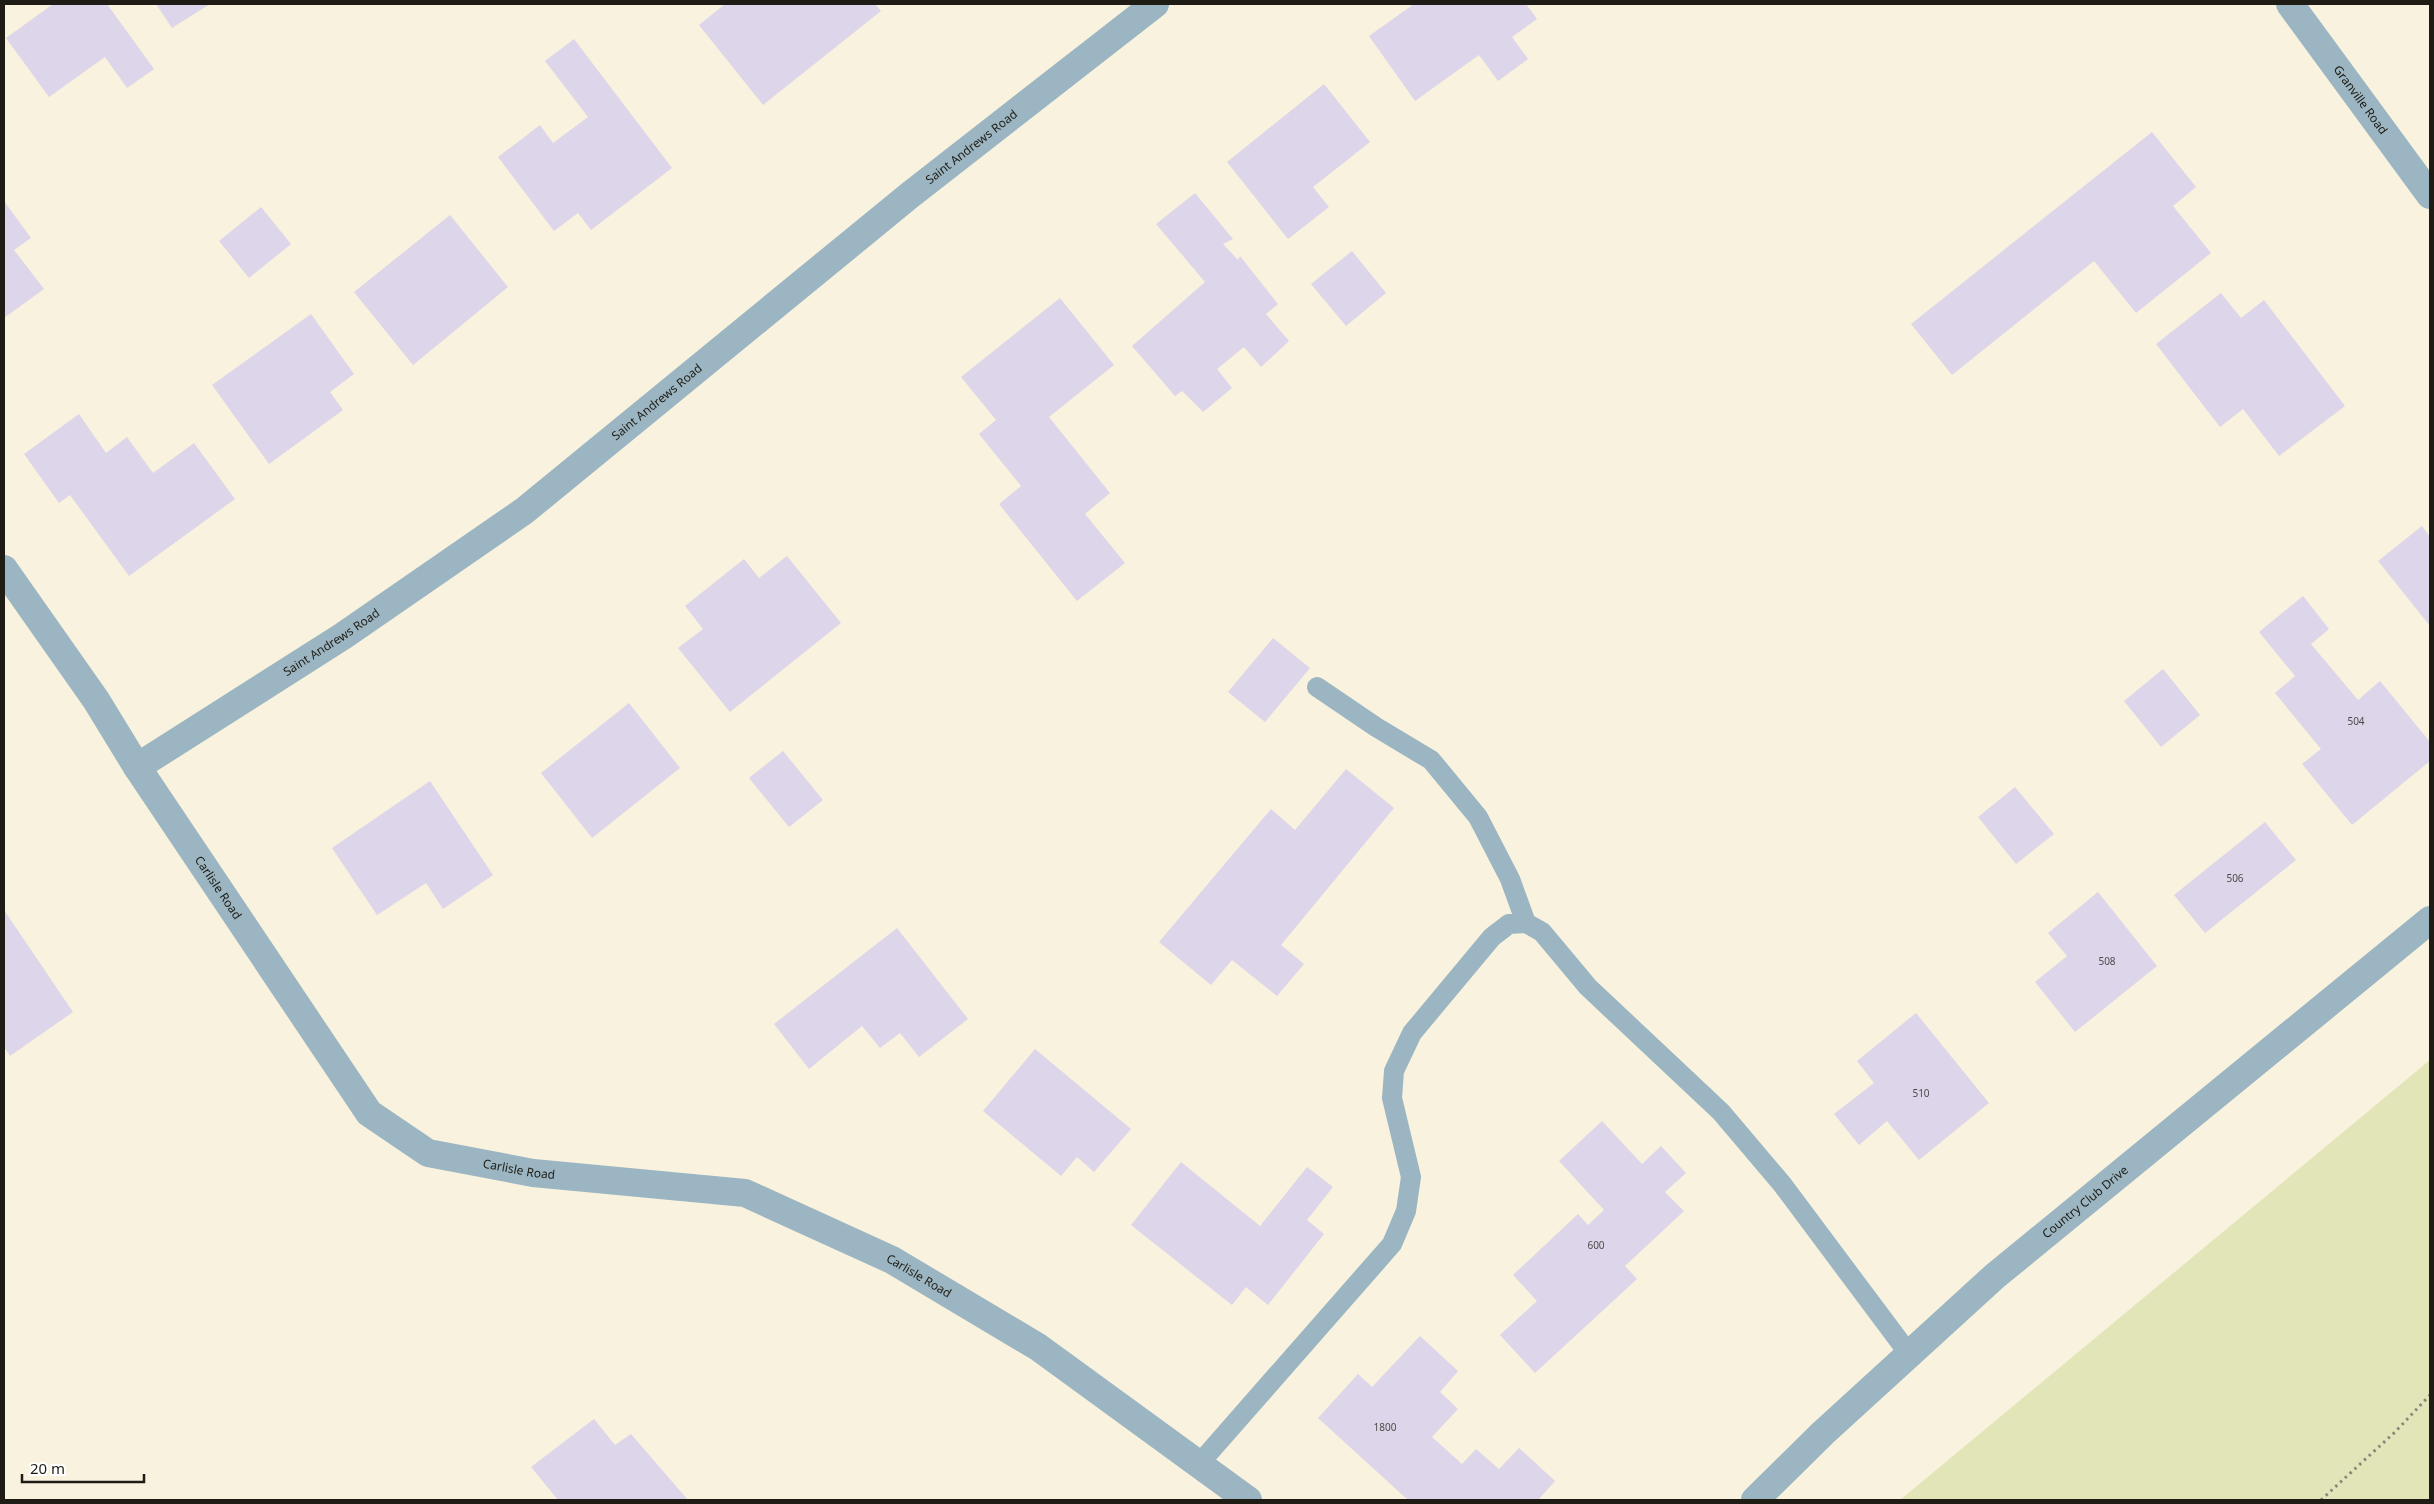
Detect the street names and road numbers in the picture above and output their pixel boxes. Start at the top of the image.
street label: Granville Road [2330,62,2392,138]
street label: Saint Andrews Road [922,105,1021,188]
street label: Saint Andrews Road [608,360,706,444]
street label: Saint Andrews Road [280,604,383,680]
street label: Carlisle Road [191,852,246,923]
street label: Carlisle Road [481,1155,556,1183]
street label: Country Club Drive [2038,1161,2132,1242]
street label: Carlisle Road [884,1250,955,1302]

